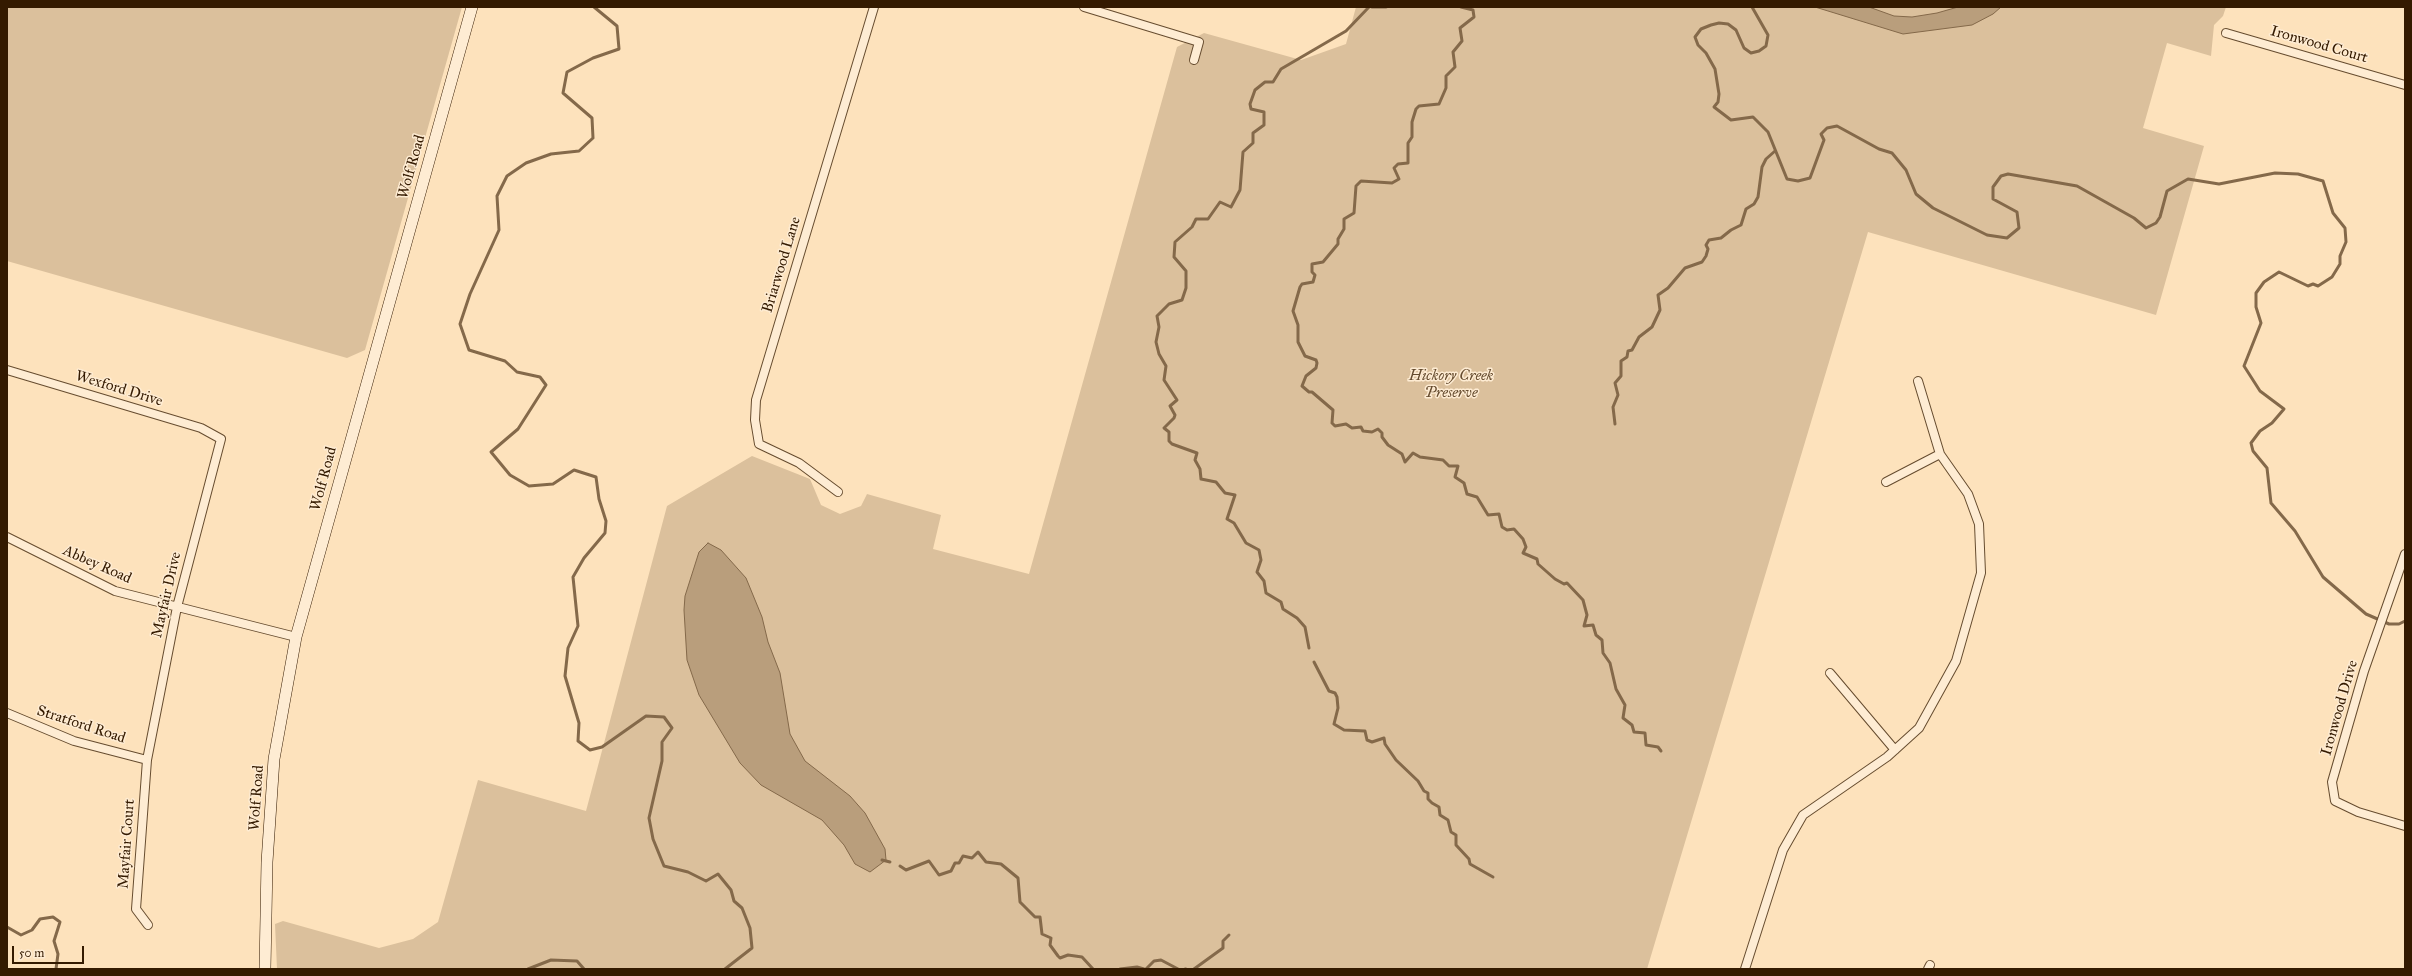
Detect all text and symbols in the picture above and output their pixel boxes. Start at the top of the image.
street label: Ironwood Court [2268,23,2370,67]
street label: Wolf Road [394,133,430,201]
street label: Briarwood Lane [759,215,805,315]
street label: Wexford Drive [73,367,165,411]
park label: Hickory Creek Preserve [1409,367,1493,402]
street label: Wolf Road [307,445,341,513]
street label: Abbey Road [60,542,134,588]
street label: Mayfair Drive [148,550,186,640]
street label: Ironwood Drive [2318,658,2362,758]
street label: Stratford Road [34,702,128,748]
street label: Wolf Road [246,765,268,831]
street label: Mayfair Court [115,799,139,889]
scale bar [14,938,86,964]
text: 50 m [19,946,44,960]

